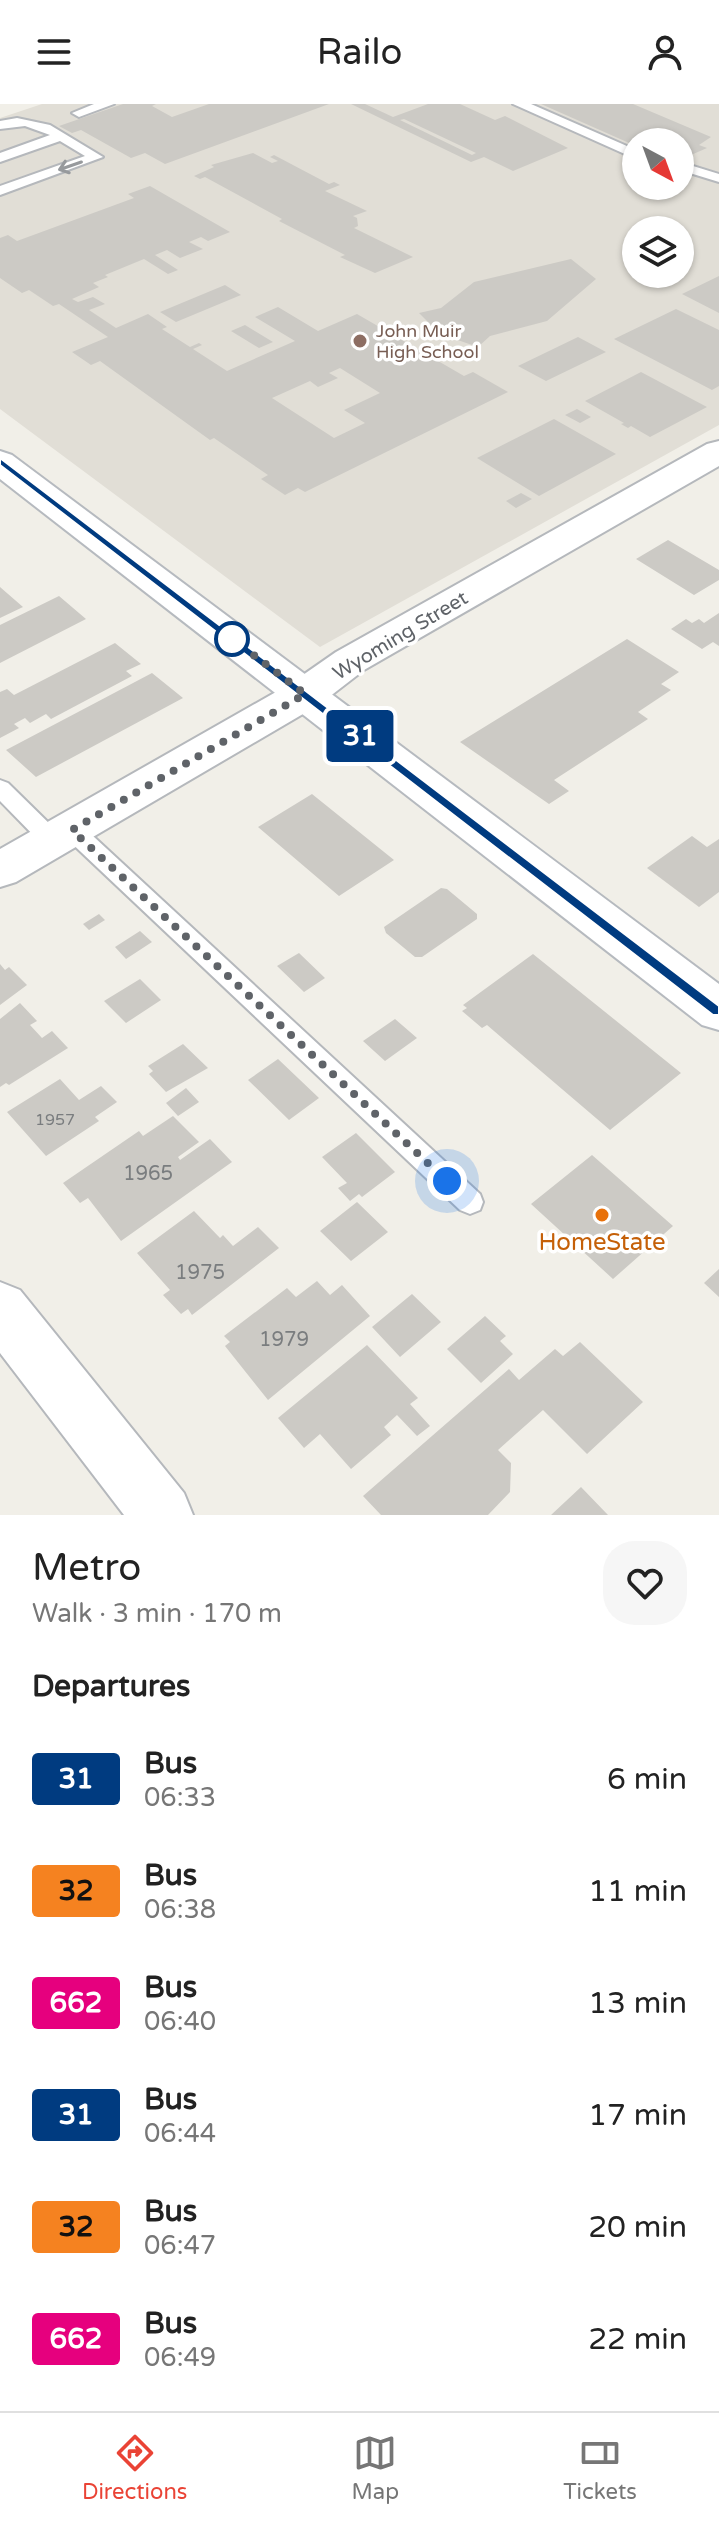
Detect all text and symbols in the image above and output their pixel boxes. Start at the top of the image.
icon: menu [32,30,76,74]
icon: person [643,30,687,74]
text: Railo [317,31,402,74]
north arrow [622,128,694,200]
map controls [622,128,694,288]
one-way arrow [57,160,82,175]
button: layers [622,216,694,288]
place label: John Muir High School [376,320,479,363]
marker: John Muir High School [351,332,369,350]
street label: Wyoming Street [329,586,473,686]
unlabelled marker [215,622,249,656]
line badge: 31 [324,710,396,762]
text: 31 [342,719,378,753]
house number: 1957 [35,1110,75,1130]
your location [427,1161,467,1201]
house number: 1965 [123,1162,173,1186]
marker: HomeState [593,1206,611,1224]
place label: HomeState [539,1228,665,1257]
house number: 1975 [175,1261,225,1285]
house number: 1979 [259,1328,309,1352]
button: heart [603,1541,687,1625]
text: Metro [32,1545,141,1591]
text: Walk · 3 min · 170 m [32,1598,282,1629]
text: Departures [32,1668,190,1705]
text: Bus [144,1745,197,1782]
text: 6 min [607,1761,687,1798]
text: 31 [58,1762,94,1796]
text: 06:33 [144,1782,216,1813]
text: Bus [144,1857,197,1894]
text: 11 min [588,1873,687,1910]
text: 32 [58,1874,94,1908]
text: 06:38 [144,1894,216,1925]
text: Bus [144,1969,197,2006]
text: 13 min [588,1985,687,2022]
text: 662 [50,1986,102,2020]
text: 06:40 [144,2006,216,2037]
text: Bus [144,2081,197,2118]
text: 17 min [588,2097,687,2134]
text: 31 [58,2098,94,2132]
text: 06:44 [144,2118,216,2149]
text: Bus [144,2193,197,2230]
text: 20 min [588,2209,687,2246]
text: 32 [58,2210,94,2244]
text: 06:47 [144,2230,216,2261]
text: Bus [144,2305,197,2342]
text: 22 min [588,2321,687,2358]
text: 662 [50,2322,102,2356]
text: 06:49 [144,2342,216,2373]
tab: Directions [82,2431,187,2505]
tab: Map [352,2431,399,2505]
tab: Tickets [563,2431,637,2505]

